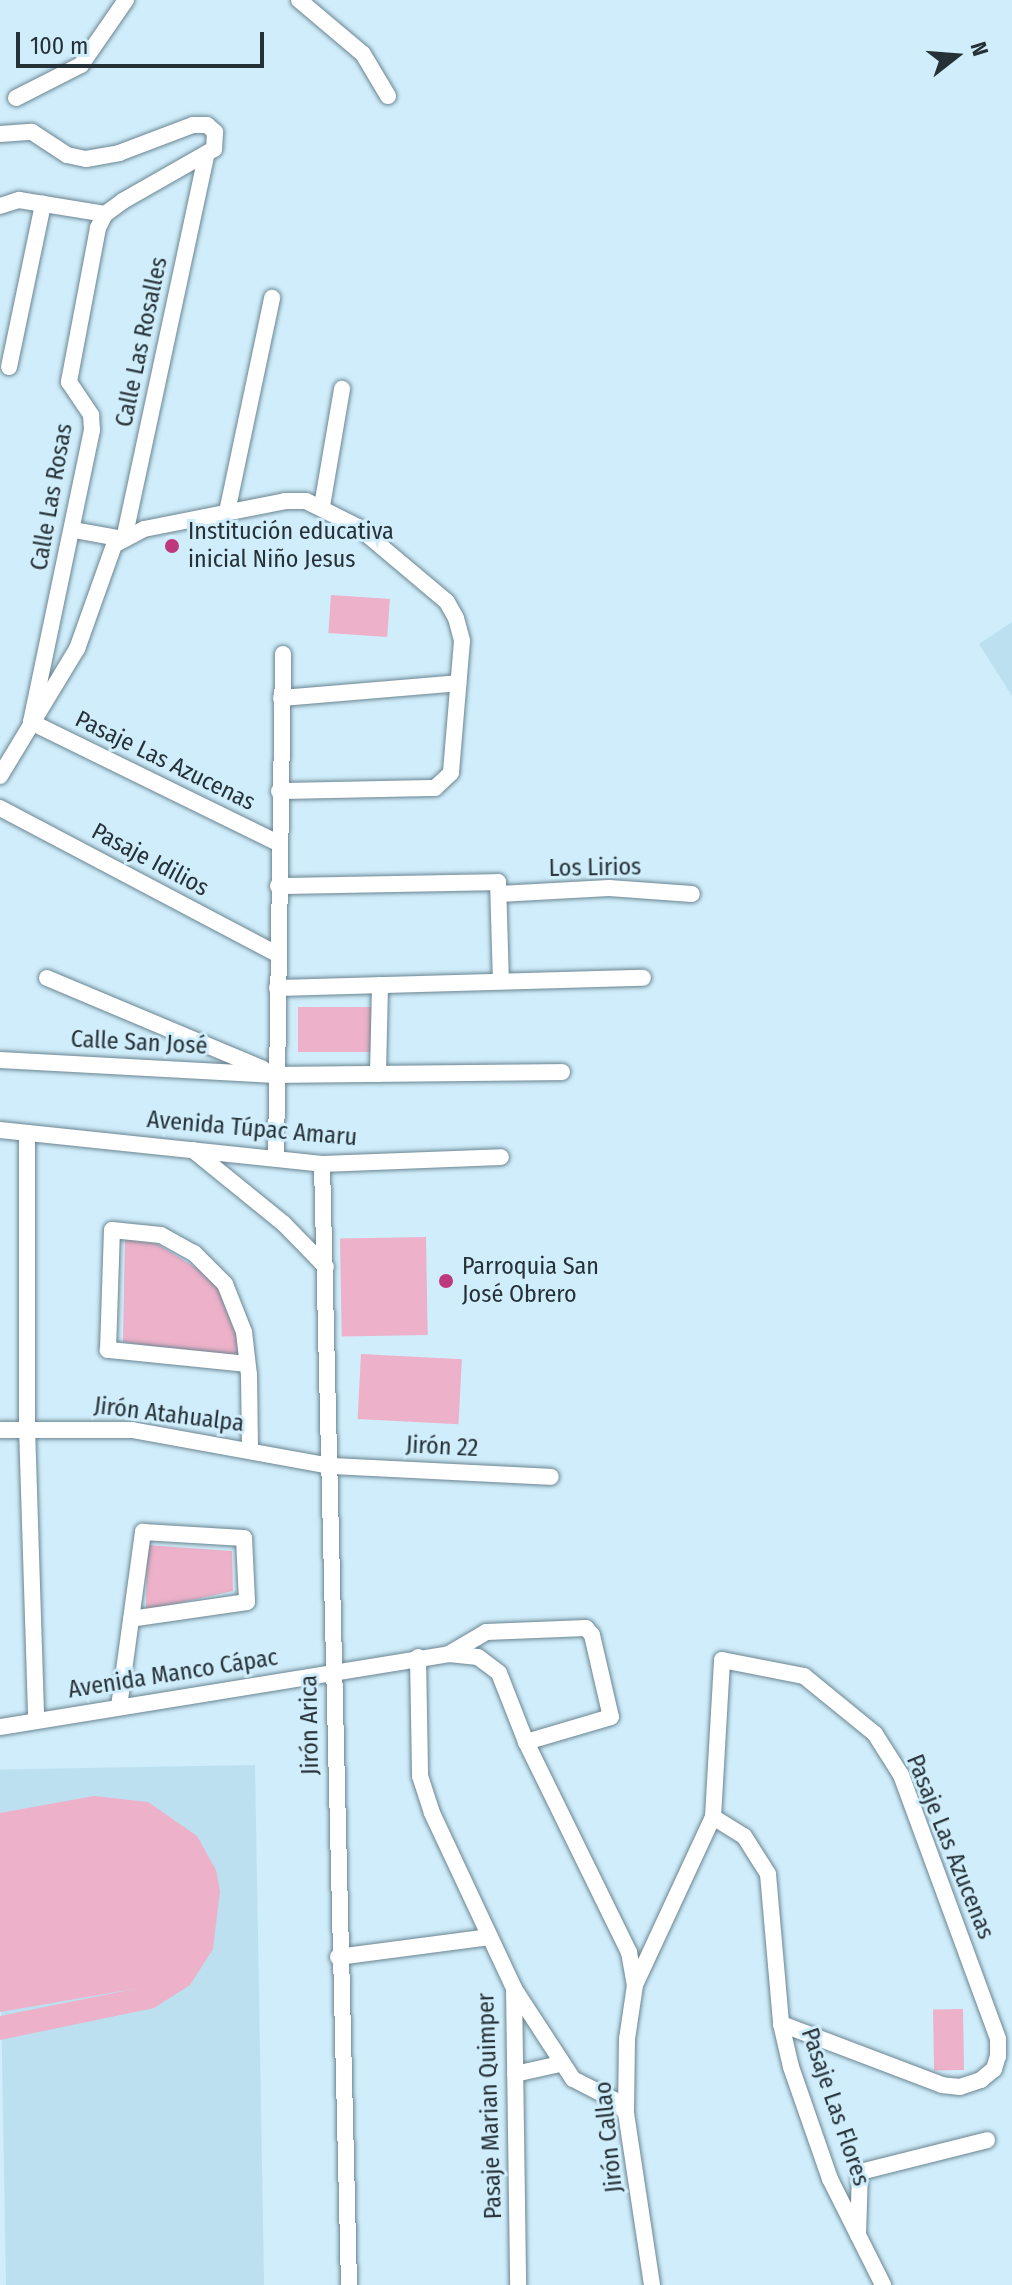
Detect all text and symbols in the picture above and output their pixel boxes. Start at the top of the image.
scale bar [20,16,268,66]
north arrow [916,16,996,96]
text: 100 m [30,32,88,60]
text: N [965,39,994,59]
street label: Calle Las Rosalles [110,254,174,430]
street label: Calle Las Rosas [25,421,79,573]
place label: Institución educativa inicial Niño Jesus [188,518,394,574]
marker: Institución educativa inicial Niño Jesus [163,537,181,555]
street label: Pasaje Las Azucenas [70,705,260,817]
street label: Pasaje Idilios [87,817,213,903]
street label: Los Lirios [548,853,642,883]
street label: Calle San José [70,1025,208,1061]
street label: Avenida Túpac Amaru [146,1105,358,1153]
place label: Parroquia San José Obrero [462,1253,599,1309]
marker: Parroquia San José Obrero [437,1272,455,1290]
street label: Jirón Atahualpa [92,1392,246,1438]
street label: Jirón 22 [405,1431,479,1463]
street label: Avenida Manco Cápac [66,1643,280,1705]
street label: Jirón Arica [295,1675,325,1775]
street label: Pasaje Las Azucenas [900,1750,1000,1944]
street label: Pasaje Marian Quimper [472,1992,508,2220]
street label: Pasaje Las Flores [795,2024,875,2190]
street label: Jirón Callao [589,2080,629,2194]

